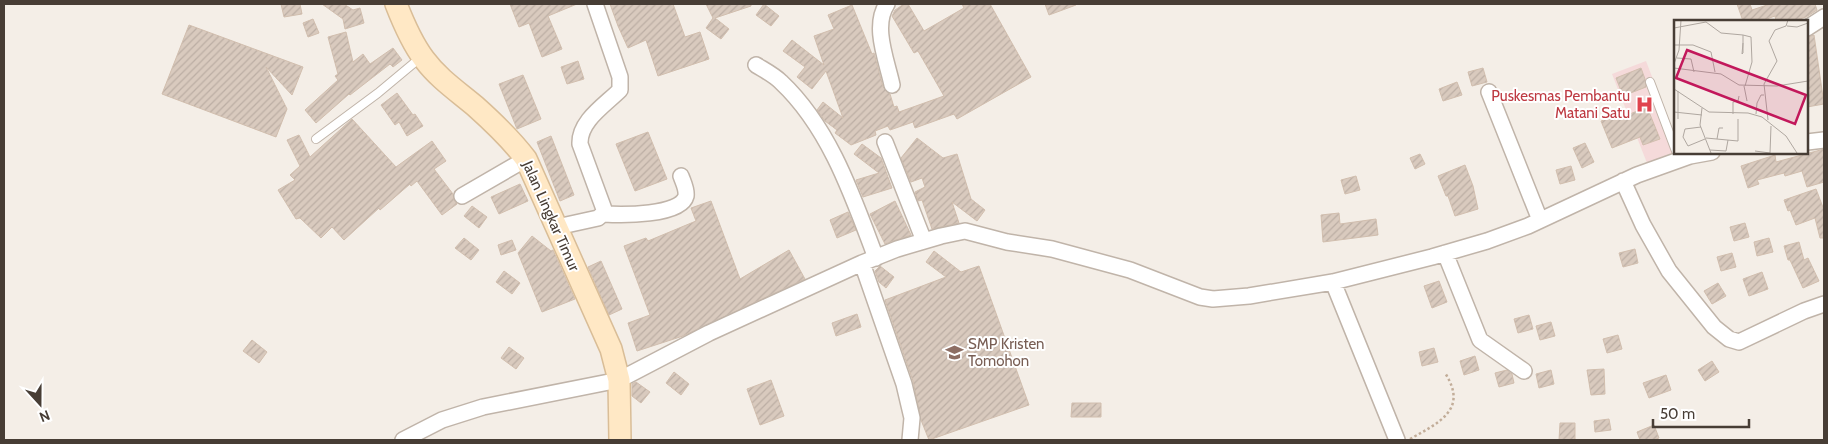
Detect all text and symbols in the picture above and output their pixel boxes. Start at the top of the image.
inset map [1674,20,1808,154]
place label: Puskesmas Pembantu Matani Satu [1491,87,1630,122]
hospital icon: Puskesmas Pembantu Matani Satu [1634,95,1654,115]
street label: Jalan Lingkar Timur [518,157,583,274]
place label: SMP Kristen Tomohon [968,335,1045,370]
school or university icon: SMP Kristen Tomohon [944,343,964,363]
north arrow [15,379,65,429]
scale bar [1653,396,1749,428]
text: 50 m [1660,405,1695,423]
text: N [37,406,53,426]

